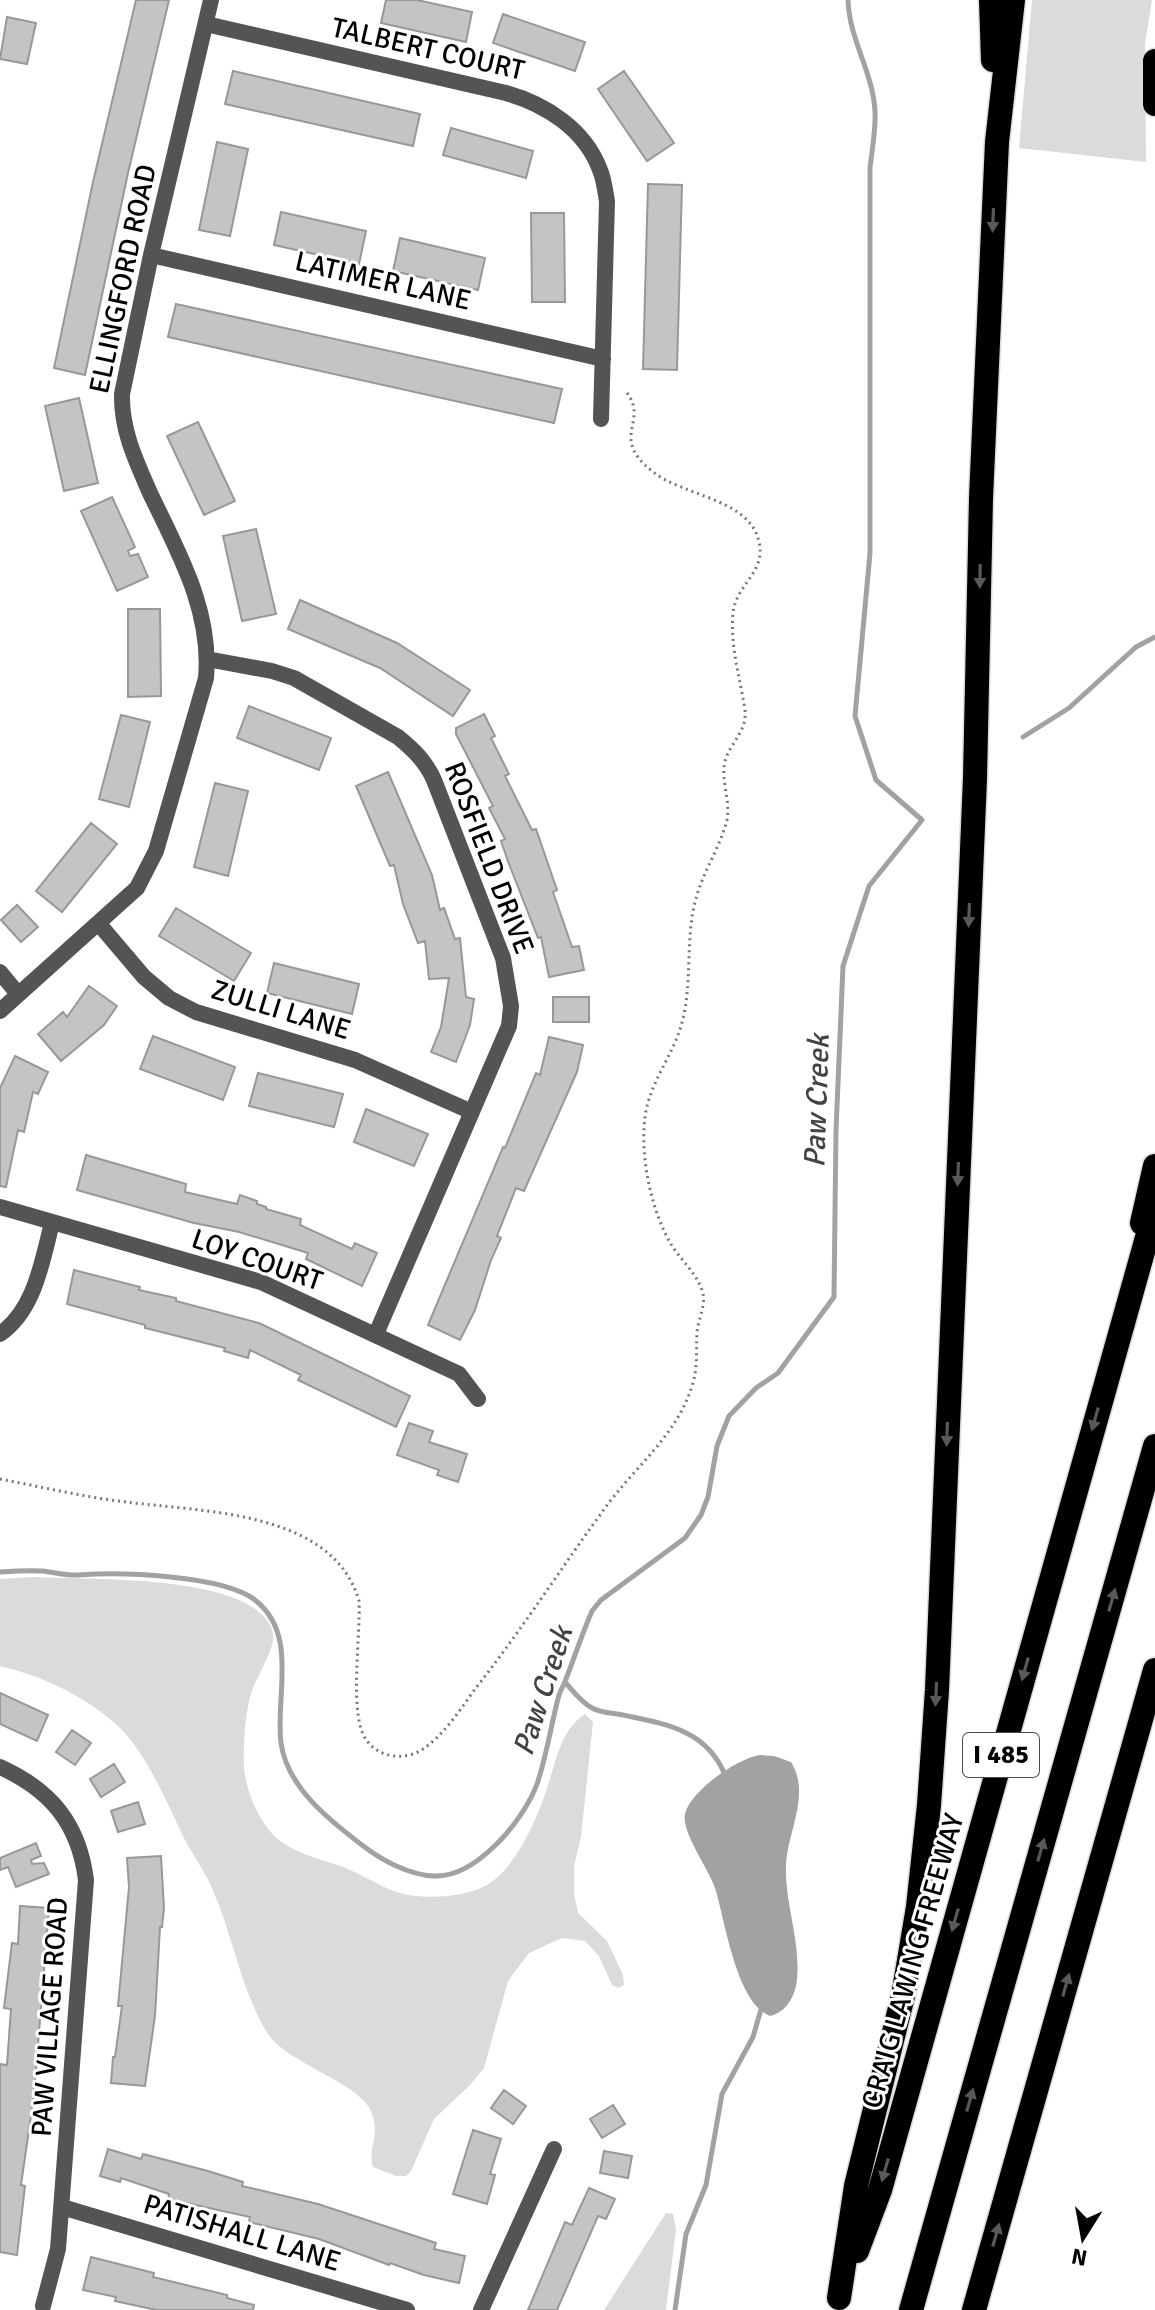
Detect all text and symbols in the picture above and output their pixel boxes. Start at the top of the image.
street label: TALBERT COURT [328,10,528,88]
street label: ELLINGFORD ROAD [82,161,164,397]
one-way arrow [987,208,1000,233]
street label: LATIMER LANE [292,244,474,318]
one-way arrow [973,564,986,589]
street label: ROSFIELD DRIVE [437,757,541,959]
one-way arrow [962,903,975,928]
street label: ZULLI LANE [207,973,355,1047]
water label: Paw Creek [796,1031,838,1168]
one-way arrow [951,1162,964,1187]
street label: LOY COURT [187,1222,327,1298]
one-way arrow [1089,1406,1101,1431]
one-way arrow [941,1422,954,1447]
one-way arrow [1106,1587,1118,1612]
water label: Paw Creek [505,1619,582,1760]
one-way arrow [1019,1657,1031,1682]
one-way arrow [930,1682,943,1707]
road number: I 485 [963,1733,1039,1777]
street label: CRAIG LAWING FREEWAY [855,1810,971,2112]
one-way arrow [1035,1838,1048,1862]
street label: PAW VILLAGE ROAD [25,1896,75,2138]
one-way arrow [949,1907,961,1932]
one-way arrow [1060,1972,1073,1996]
one-way arrow [964,2088,977,2112]
one-way arrow [879,2158,891,2183]
street label: PATISHALL LANE [139,2187,345,2279]
north arrow [1043,2198,1123,2278]
one-way arrow [990,2223,1003,2247]
text: N [1069,2242,1089,2272]

